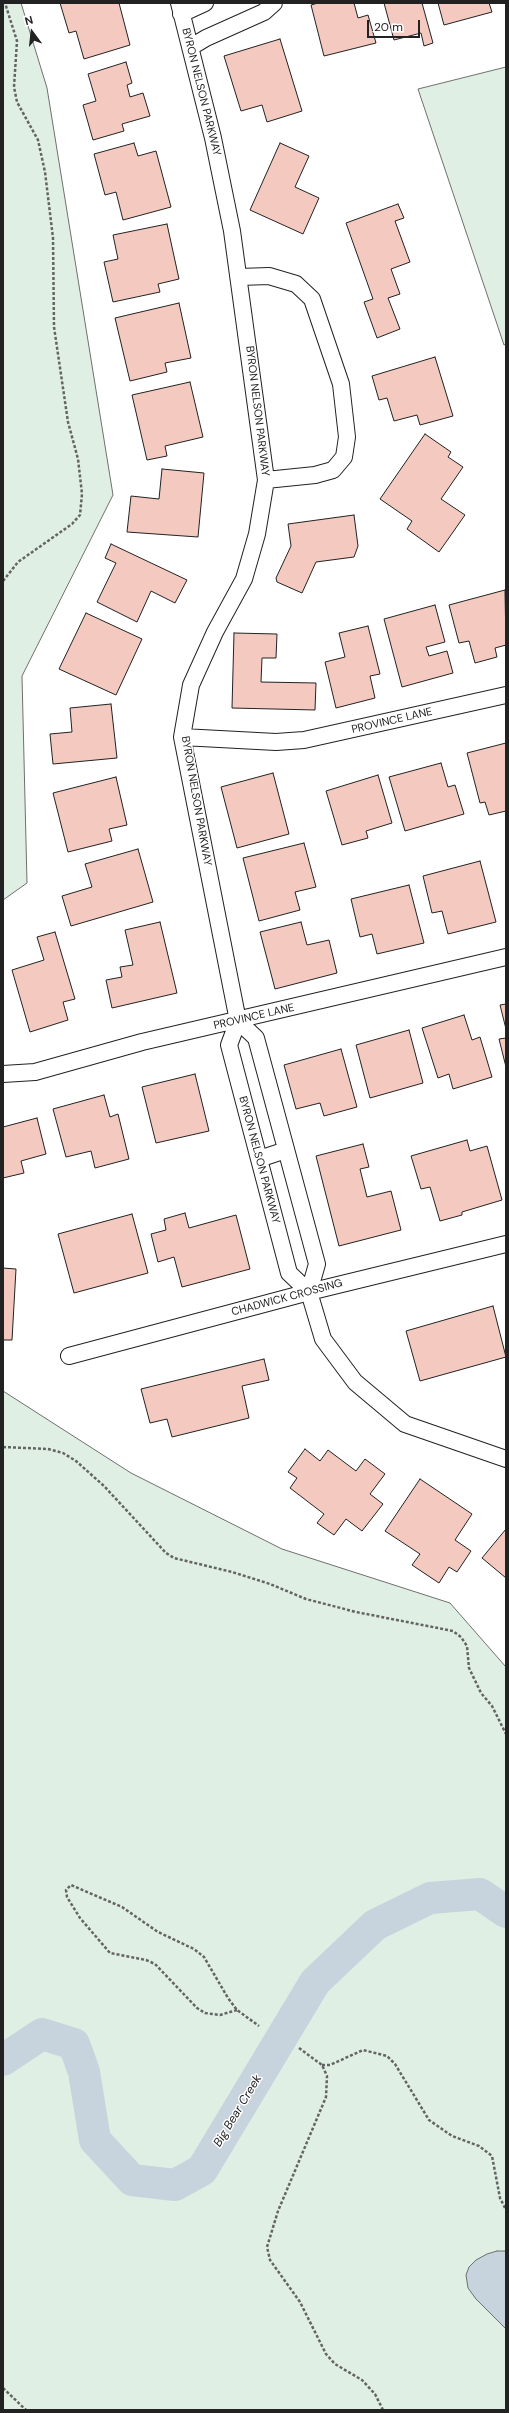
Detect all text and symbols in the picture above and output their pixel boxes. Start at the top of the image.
north arrow [12,12,52,52]
scale bar [369,12,422,38]
text: N [23,13,35,28]
text: 20 m [374,19,403,35]
street label: BYRON NELSON PARKWAY [179,27,223,157]
street label: BYRON NELSON PARKWAY [242,345,272,477]
street label: PROVINCE LANE [350,705,434,737]
street label: BYRON NELSON PARKWAY [178,735,214,867]
street label: PROVINCE LANE [212,1001,296,1033]
street label: BYRON NELSON PARKWAY [236,1095,282,1225]
street label: CHADWICK CROSSING [230,1277,344,1319]
water label: Big Bear Creek [211,2072,265,2150]

